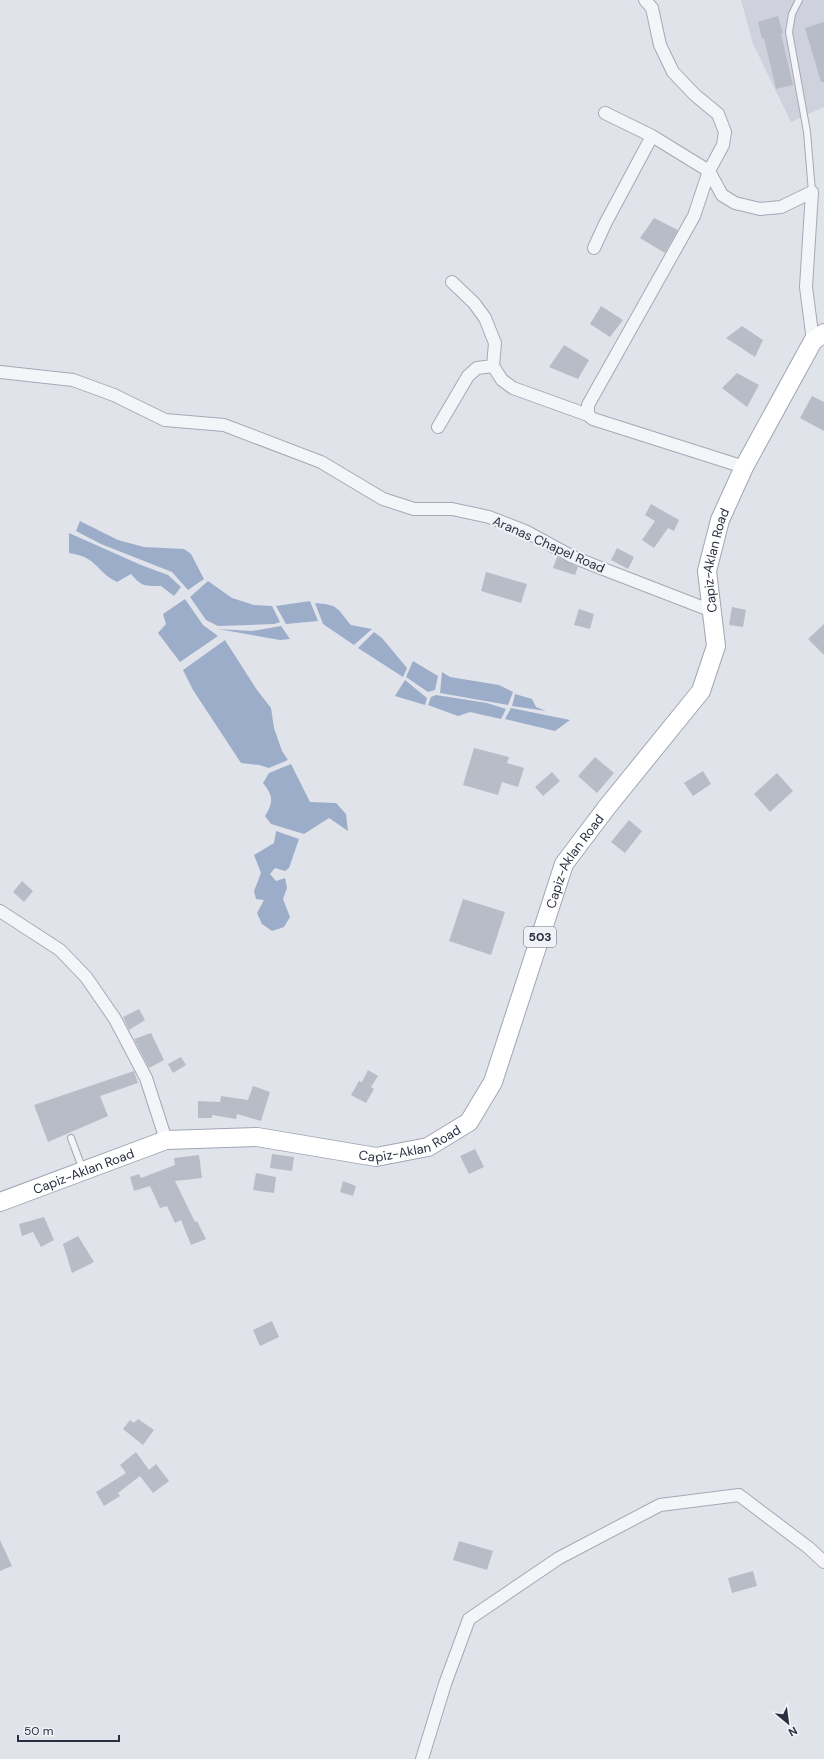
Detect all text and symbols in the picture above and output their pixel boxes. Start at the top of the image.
street label: Capiz-Aklan Road [699,506,733,614]
street label: Aranas Chapel Road [490,512,608,577]
street label: Capiz-Aklan Road [542,811,608,911]
road number: 503 [524,927,556,947]
street label: Capiz-Aklan Road [357,1121,464,1166]
street label: Capiz-Aklan Road [31,1145,137,1198]
north arrow [768,1703,808,1743]
scale bar [18,1717,119,1743]
text: 50 m [24,1723,53,1739]
text: N [786,1724,800,1740]

